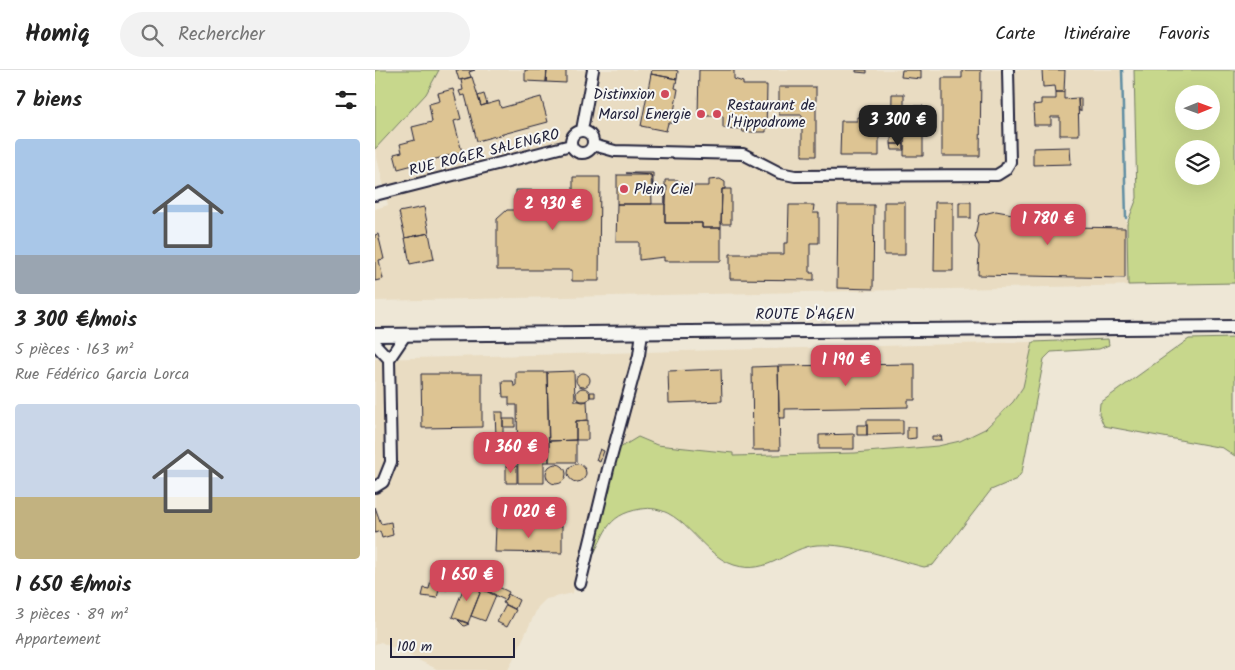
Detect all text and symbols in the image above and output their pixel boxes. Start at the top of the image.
search box [120,12,470,57]
text: Homiq [25,15,90,54]
text: Rechercher [178,20,265,50]
text: Carte [995,20,1035,49]
text: Itinéraire [1063,20,1130,49]
text: Favoris [1158,20,1210,49]
icon: search [138,21,166,49]
place label: Distinxion [593,83,655,107]
text: 7 biens [15,84,82,117]
north arrow [1175,85,1220,130]
map controls [1175,85,1220,185]
icon: filters [332,86,360,114]
marker: Distinxion [659,88,671,100]
place label: Restaurant de l'Hippodrome [727,94,815,135]
place label: Marsol Energie [598,103,691,127]
pin: 3 300 € [852,104,944,147]
marker: Marsol Energie [695,108,707,120]
marker: Restaurant de l'Hippodrome [711,108,723,120]
text: 3 300 € [870,108,926,133]
street label: RUE ROGER SALENGRO [406,123,562,183]
button: layers [1175,140,1220,185]
icon: home [143,171,233,261]
place label: Plein Ciel [634,178,693,202]
marker: Plein Ciel [618,183,630,195]
pin: 2 930 € [507,189,599,231]
text: 2 930 € [525,192,581,217]
pin: 1 780 € [1002,204,1094,246]
text: 1 780 € [1022,207,1074,232]
street label: ROUTE D'AGEN [756,303,854,327]
text: 3 300 €/mois [15,304,137,337]
text: 5 pièces · 163 m² [15,337,133,362]
pin: 1 190 € [800,344,892,387]
text: 1 190 € [822,348,870,373]
text: Rue Fédérico Garcia Lorca [15,362,189,387]
pin: 1 360 € [465,432,557,474]
text: 1 360 € [485,435,537,460]
icon: home [143,436,233,526]
pin: 1 020 € [483,496,575,539]
text: 1 020 € [502,500,556,525]
pin: 1 650 € [421,560,513,602]
text: 1 650 € [441,563,493,588]
text: 1 650 €/mois [15,569,132,602]
text: 3 pièces · 89 m² [15,602,128,627]
text: Appartement [15,627,101,652]
scale bar [390,635,515,658]
text: 100 m [397,636,432,658]

